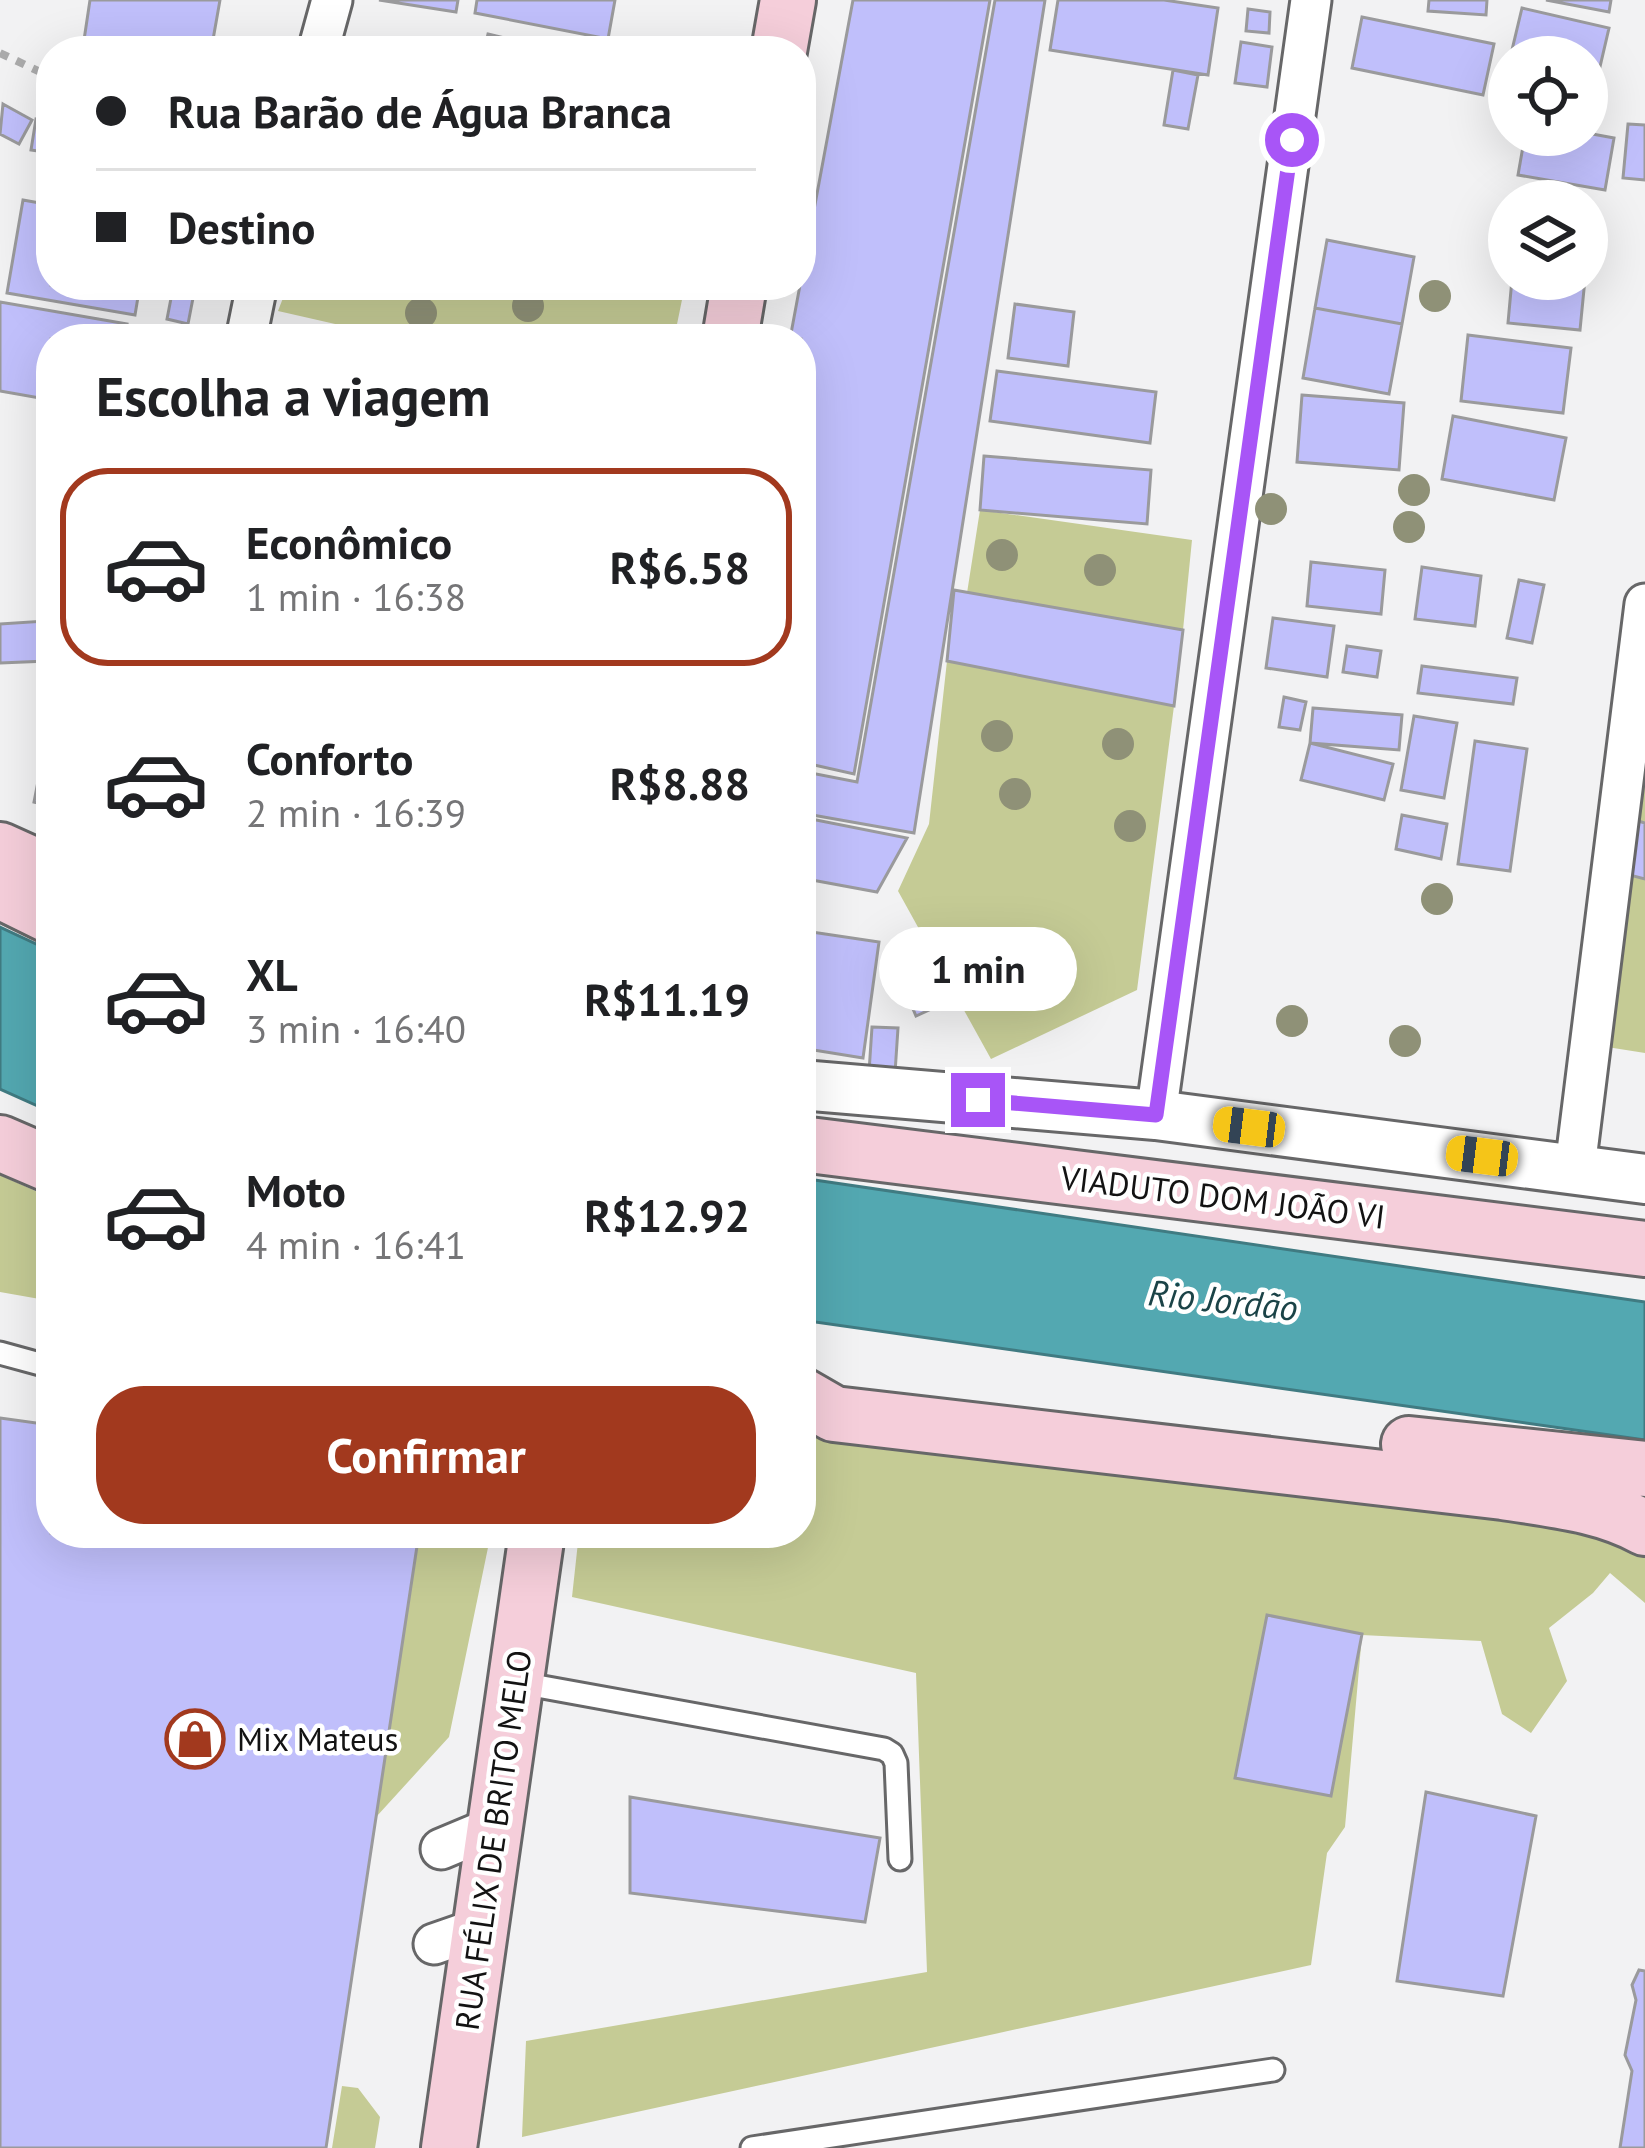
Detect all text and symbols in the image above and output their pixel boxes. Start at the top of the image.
map controls [1488,36,1608,300]
button: locate [1488,36,1608,156]
text: Rua Barão de Água Branca [168,82,672,140]
route start [1265,113,1319,167]
button: layers [1488,180,1608,300]
text: Destino [168,198,315,256]
text: Escolha a viagem [96,361,490,431]
icon: car [102,513,210,621]
text: Econômico [246,513,452,571]
text: R$6.58 [610,538,750,596]
text: 1 min · 16:38 [246,571,466,622]
icon: car [102,729,210,837]
text: Conforto [246,729,413,787]
text: R$8.88 [610,754,750,812]
text: 2 min · 16:39 [246,787,466,838]
callout: 1 min [879,926,1077,1010]
text: 1 min [930,943,1026,994]
icon: car [102,945,210,1053]
text: XL [246,945,298,1003]
text: R$11.19 [584,970,750,1028]
text: 3 min · 16:40 [246,1003,466,1054]
route end [951,1073,1005,1127]
car [1211,1105,1287,1149]
car [1444,1134,1520,1178]
street label: VIADUTO DOM JOÃO VI [1057,1155,1388,1238]
icon: car [102,1161,210,1269]
text: Moto [246,1161,346,1219]
text: R$12.92 [584,1186,750,1244]
text: 4 min · 16:41 [246,1219,466,1270]
water label: Rio Jordão [1146,1268,1300,1331]
button: Confirmar [96,1386,756,1524]
street label: RUA FÉLIX DE BRITO MELO [445,1647,540,2033]
shop icon: Mix Mateus [164,1708,226,1770]
place label: Mix Mateus [237,1717,399,1760]

